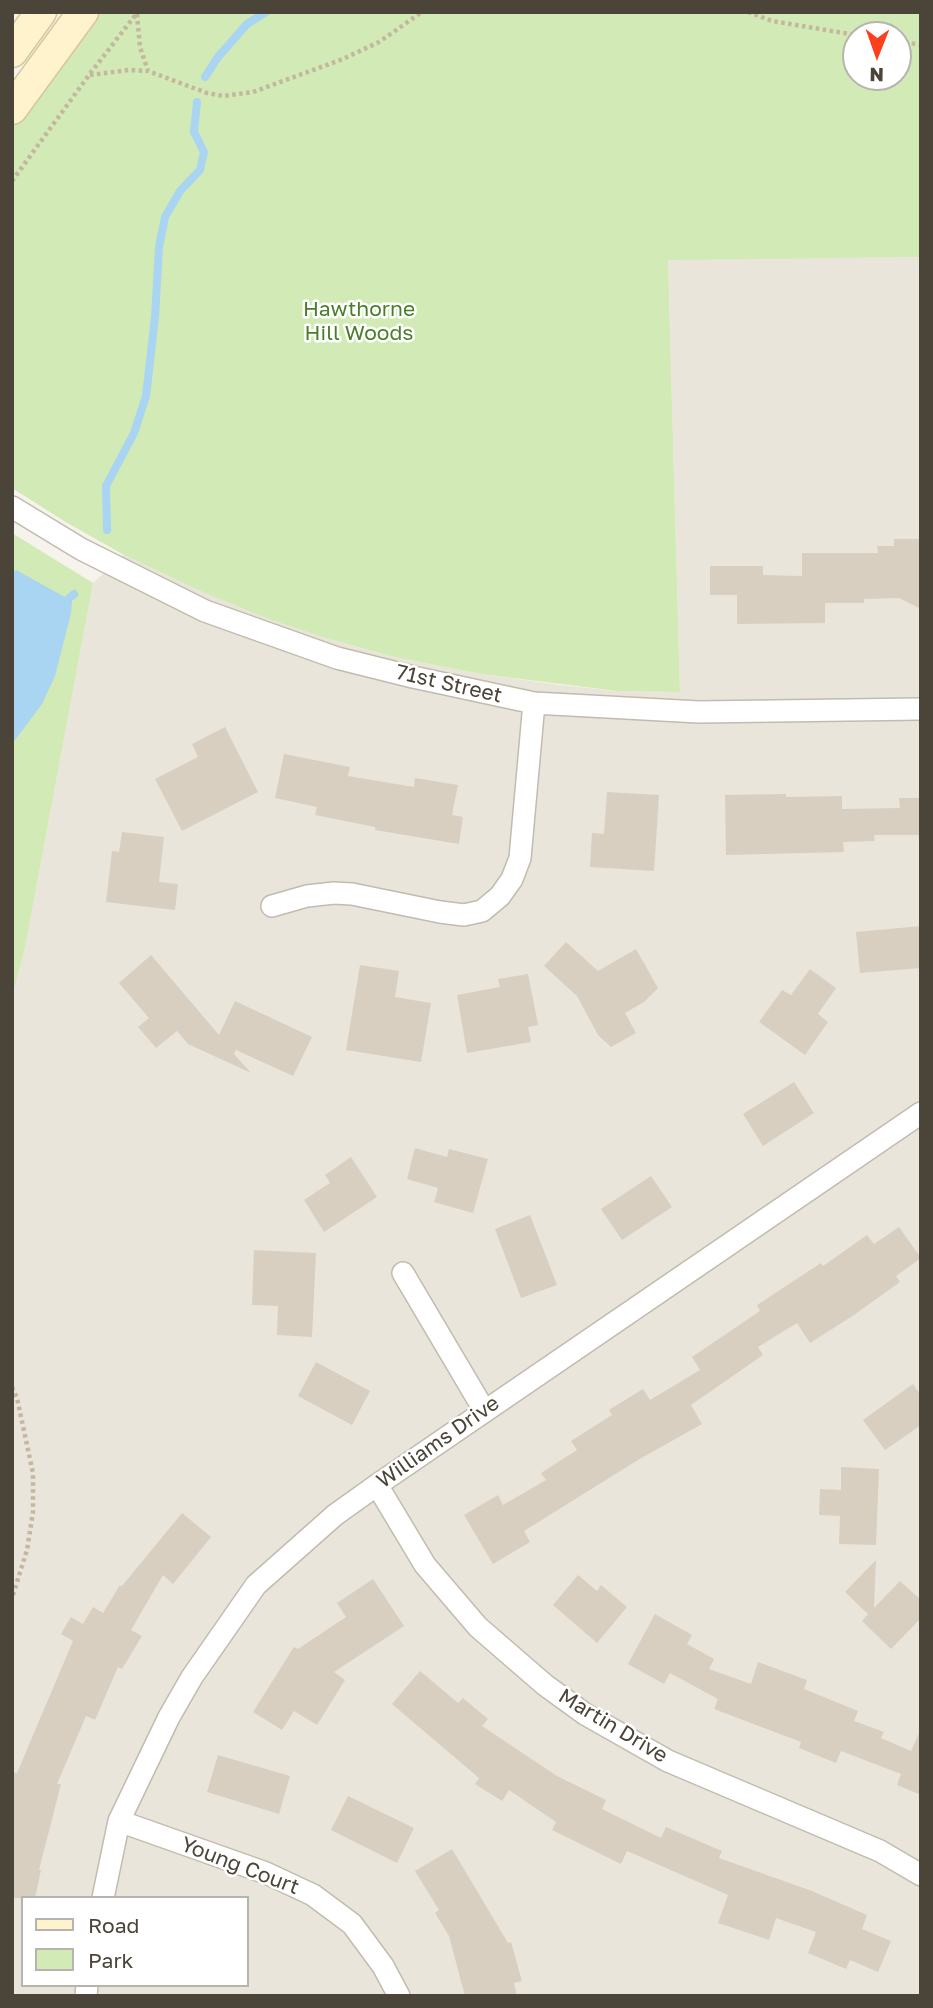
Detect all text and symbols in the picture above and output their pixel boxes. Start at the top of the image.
north arrow [842,21,912,91]
text: N [869,64,884,87]
park label: Hawthorne Hill Woods [303,296,415,346]
street label: 71st Street [393,660,505,708]
street label: Williams Drive [372,1390,504,1494]
street label: Martin Drive [554,1684,672,1768]
street label: Young Court [177,1832,303,1900]
legend [21,1896,248,1987]
text: Road [88,1912,139,1938]
text: Park [88,1947,133,1973]

